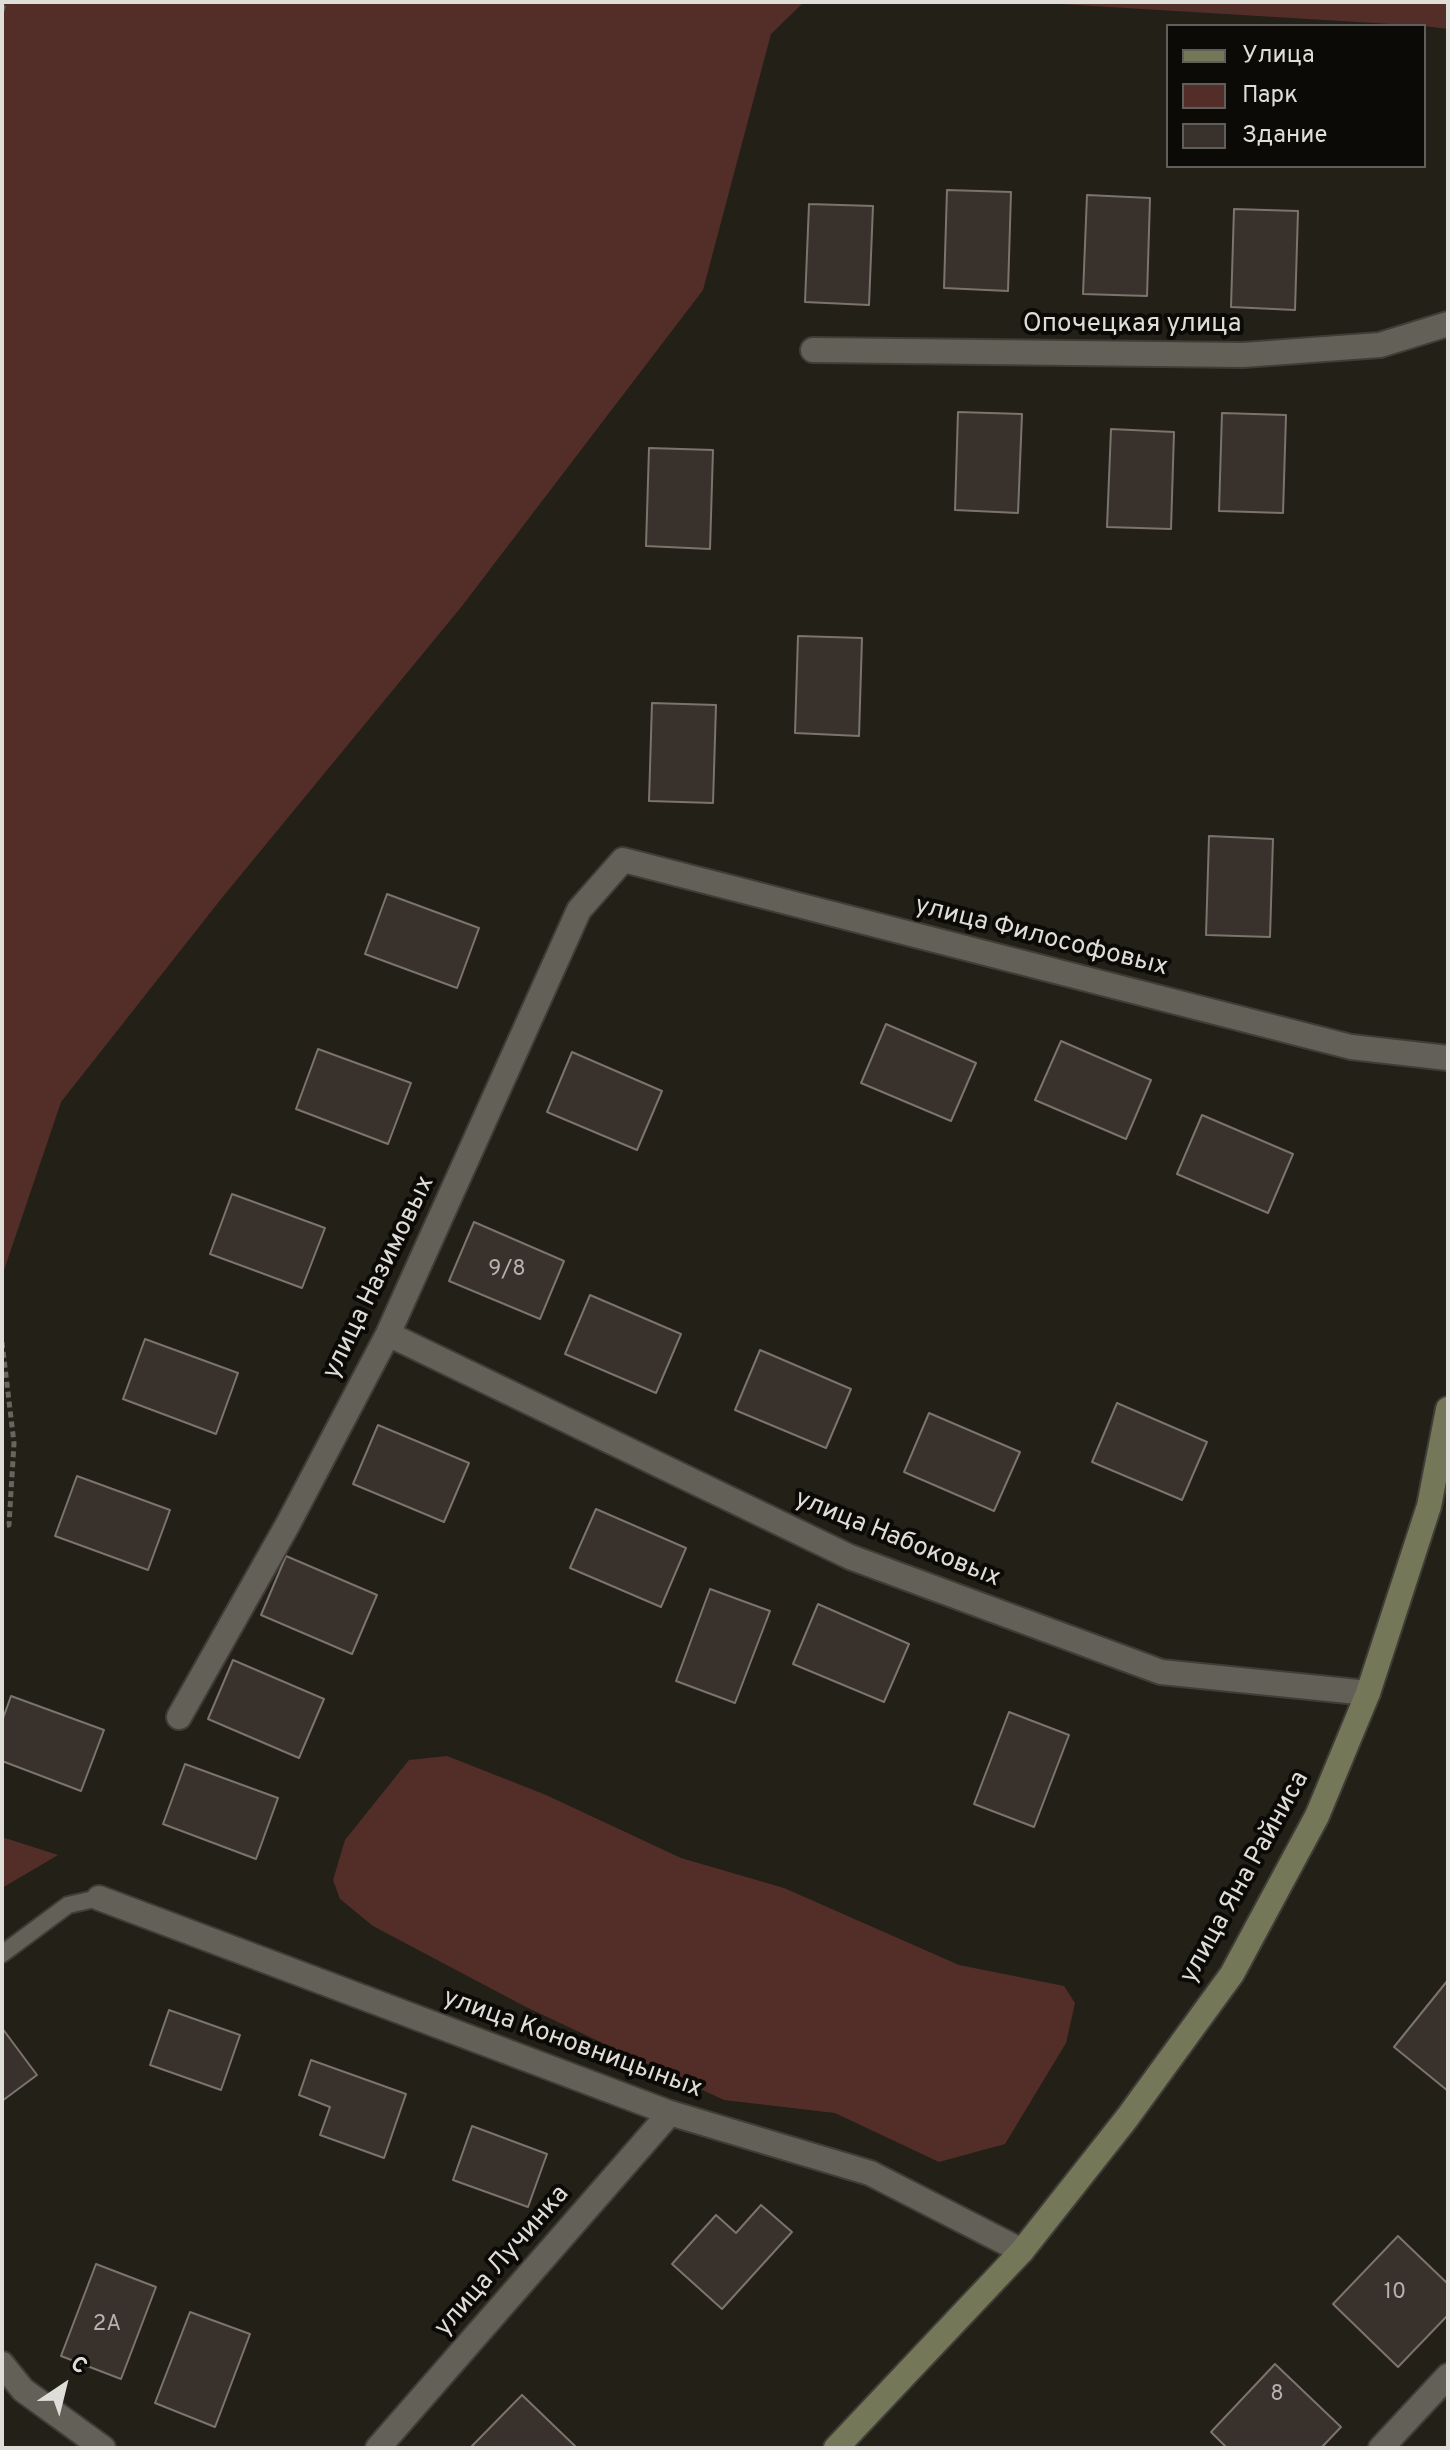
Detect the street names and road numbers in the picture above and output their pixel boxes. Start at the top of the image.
street label: Опочецкая улица [1023,310,1241,342]
street label: улица Философовых [911,891,1171,985]
street label: улица Назимовых [317,1171,443,1385]
street label: улица Набоковых [790,1484,1004,1596]
street label: улица Яна Райниса [1175,1766,1317,1990]
street label: улица Коновницыных [438,1984,706,2106]
street label: улица Лучинка [429,2180,577,2344]

